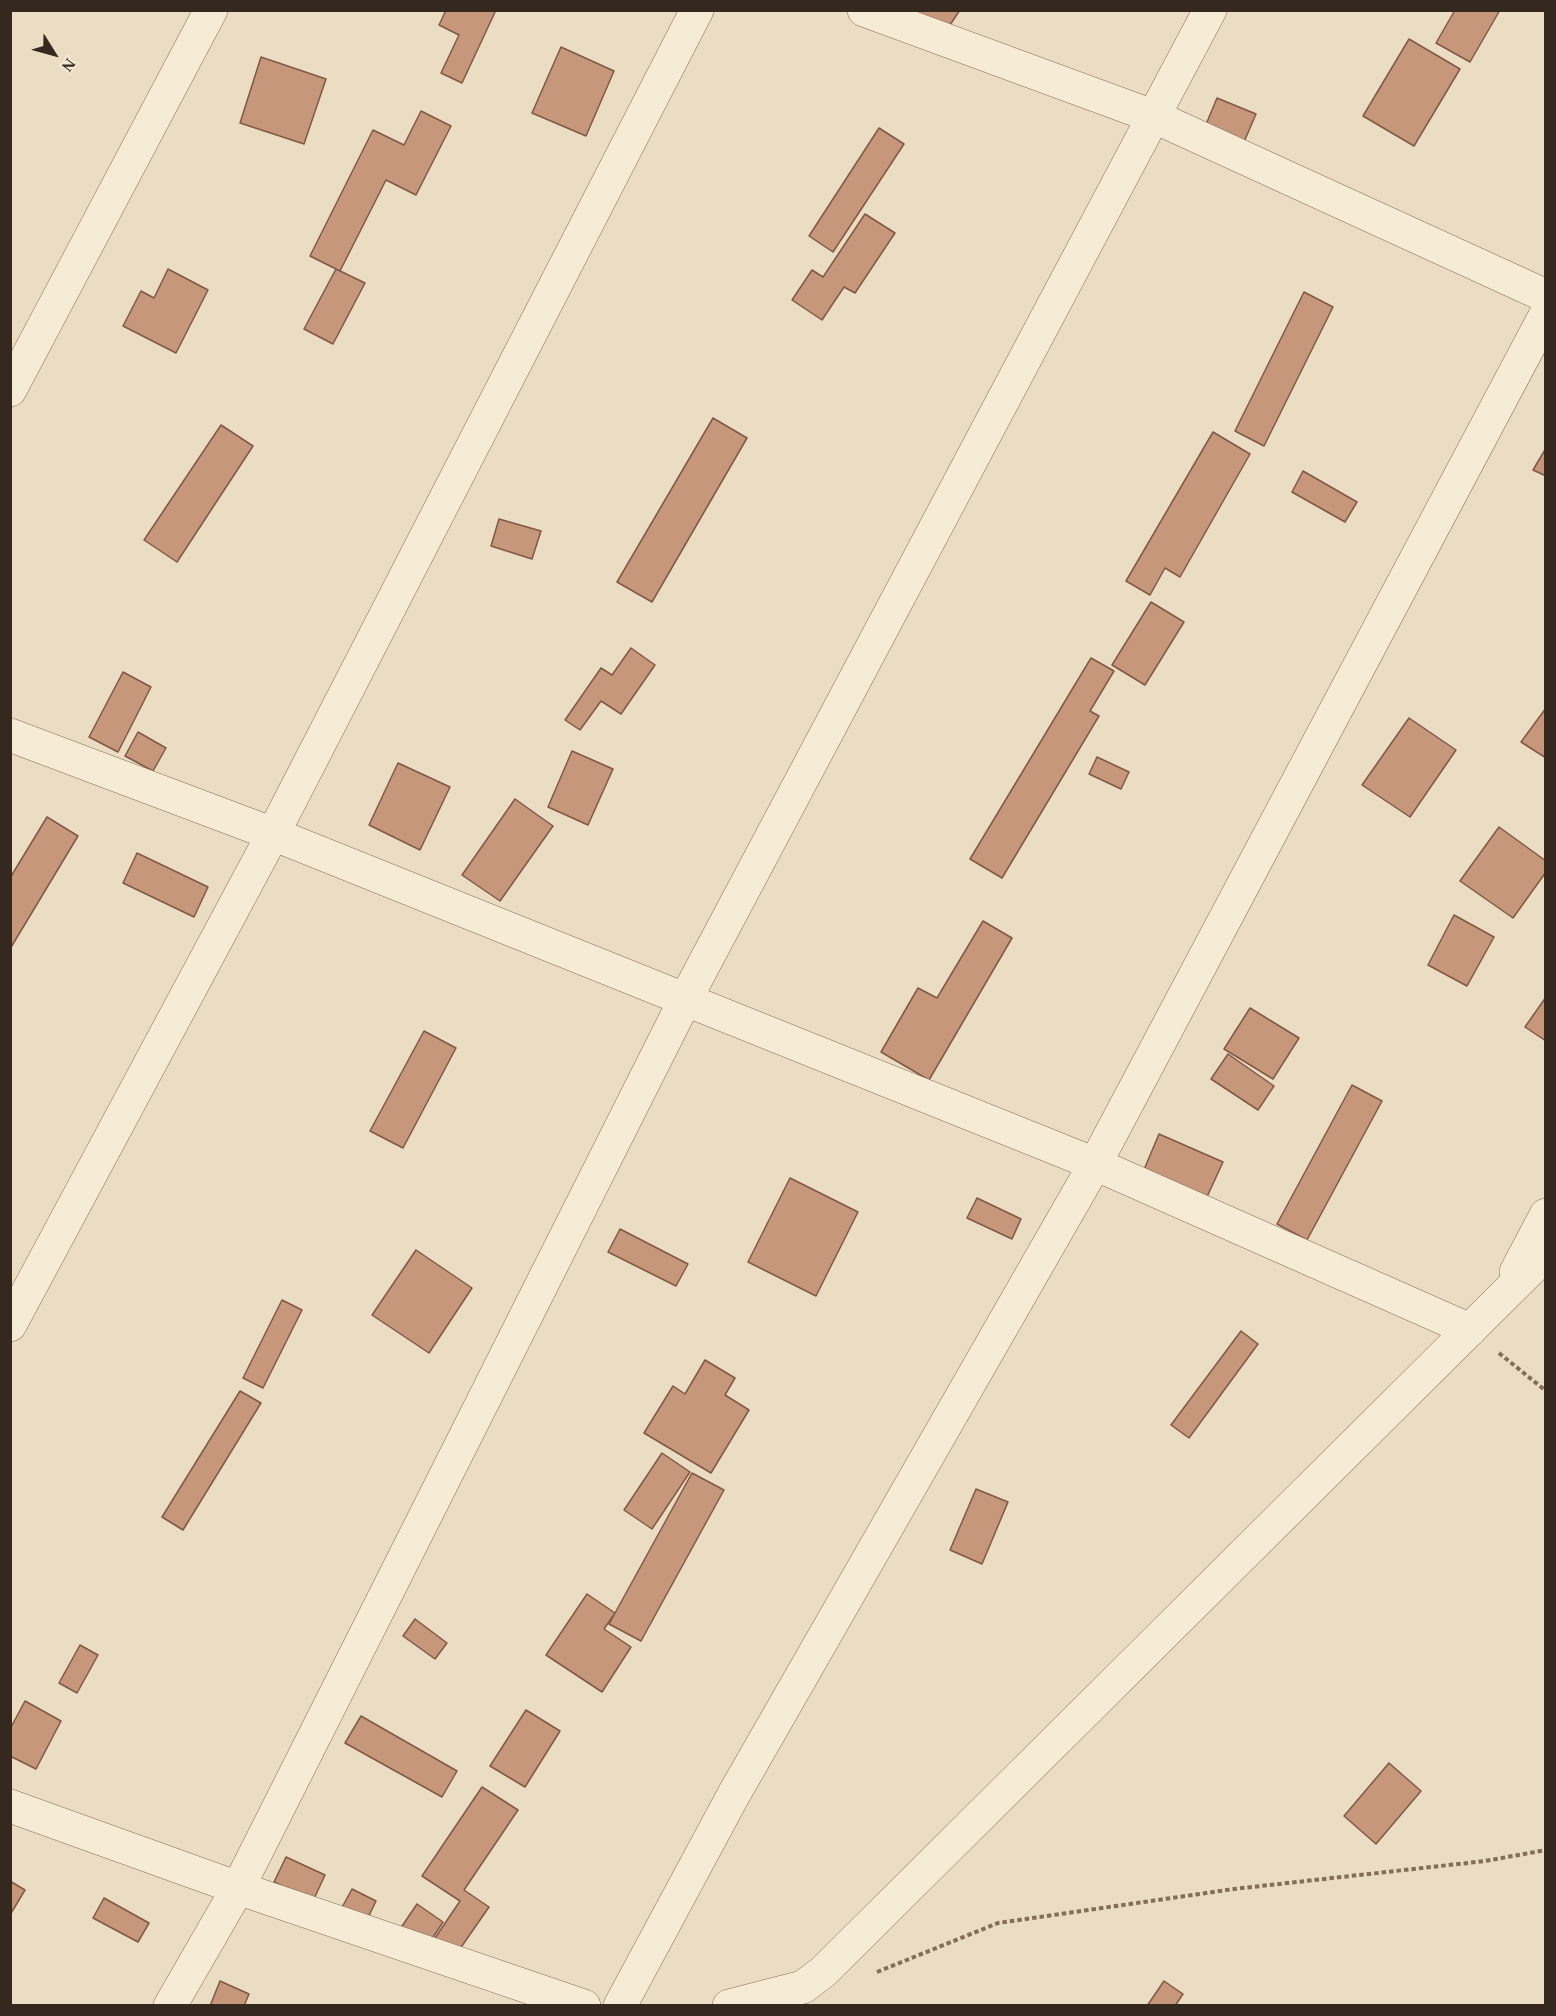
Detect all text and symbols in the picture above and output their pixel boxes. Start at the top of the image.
north arrow [24,24,84,84]
text: N [59,55,79,75]

